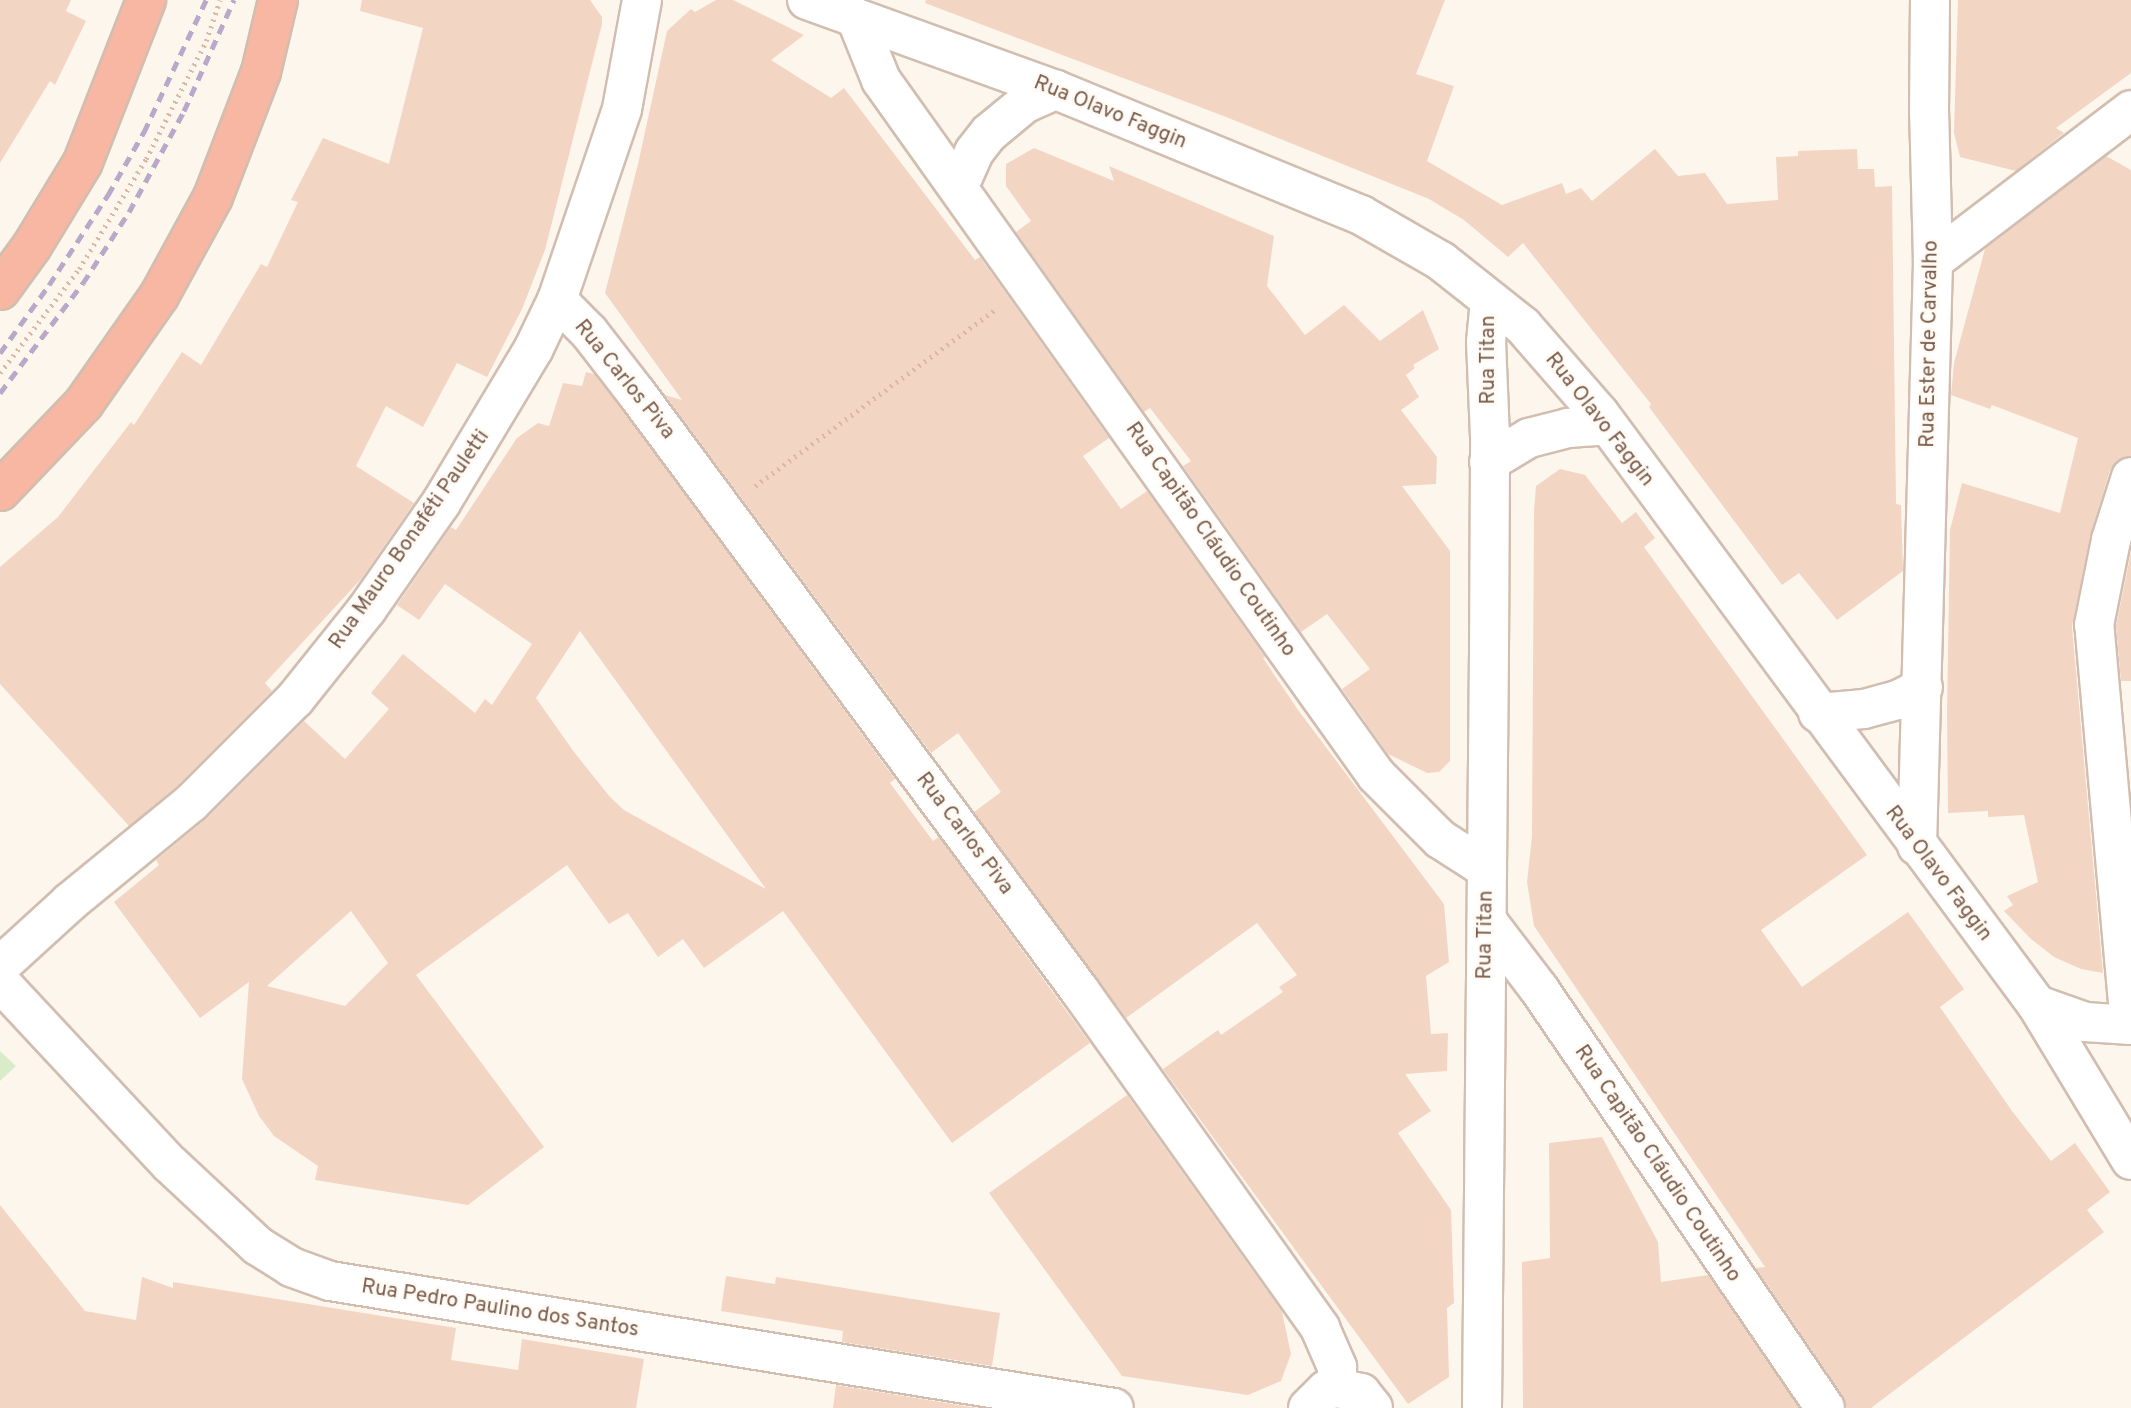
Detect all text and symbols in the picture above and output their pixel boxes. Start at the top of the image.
street label: Rua Olavo Faggin [1030,71,1190,155]
street label: Rua Ester de Carvalho [1916,240,1944,448]
street label: Rua Carlos Piva [568,315,680,445]
street label: Rua Titan [1476,315,1502,405]
street label: Rua Olavo Faggin [1539,348,1659,492]
street label: Rua Capitão Cláudio Coutinho [1119,418,1301,662]
street label: Rua Mauro Bonaféti Pauletti [325,425,495,655]
street label: Rua Carlos Piva [910,768,1018,900]
street label: Rua Olavo Faggin [1879,801,1997,947]
street label: Rua Titan [1473,890,1499,980]
street label: Rua Capitão Cláudio Coutinho [1568,1041,1746,1287]
street label: Rua Pedro Paulino dos Santos [359,1275,641,1343]

